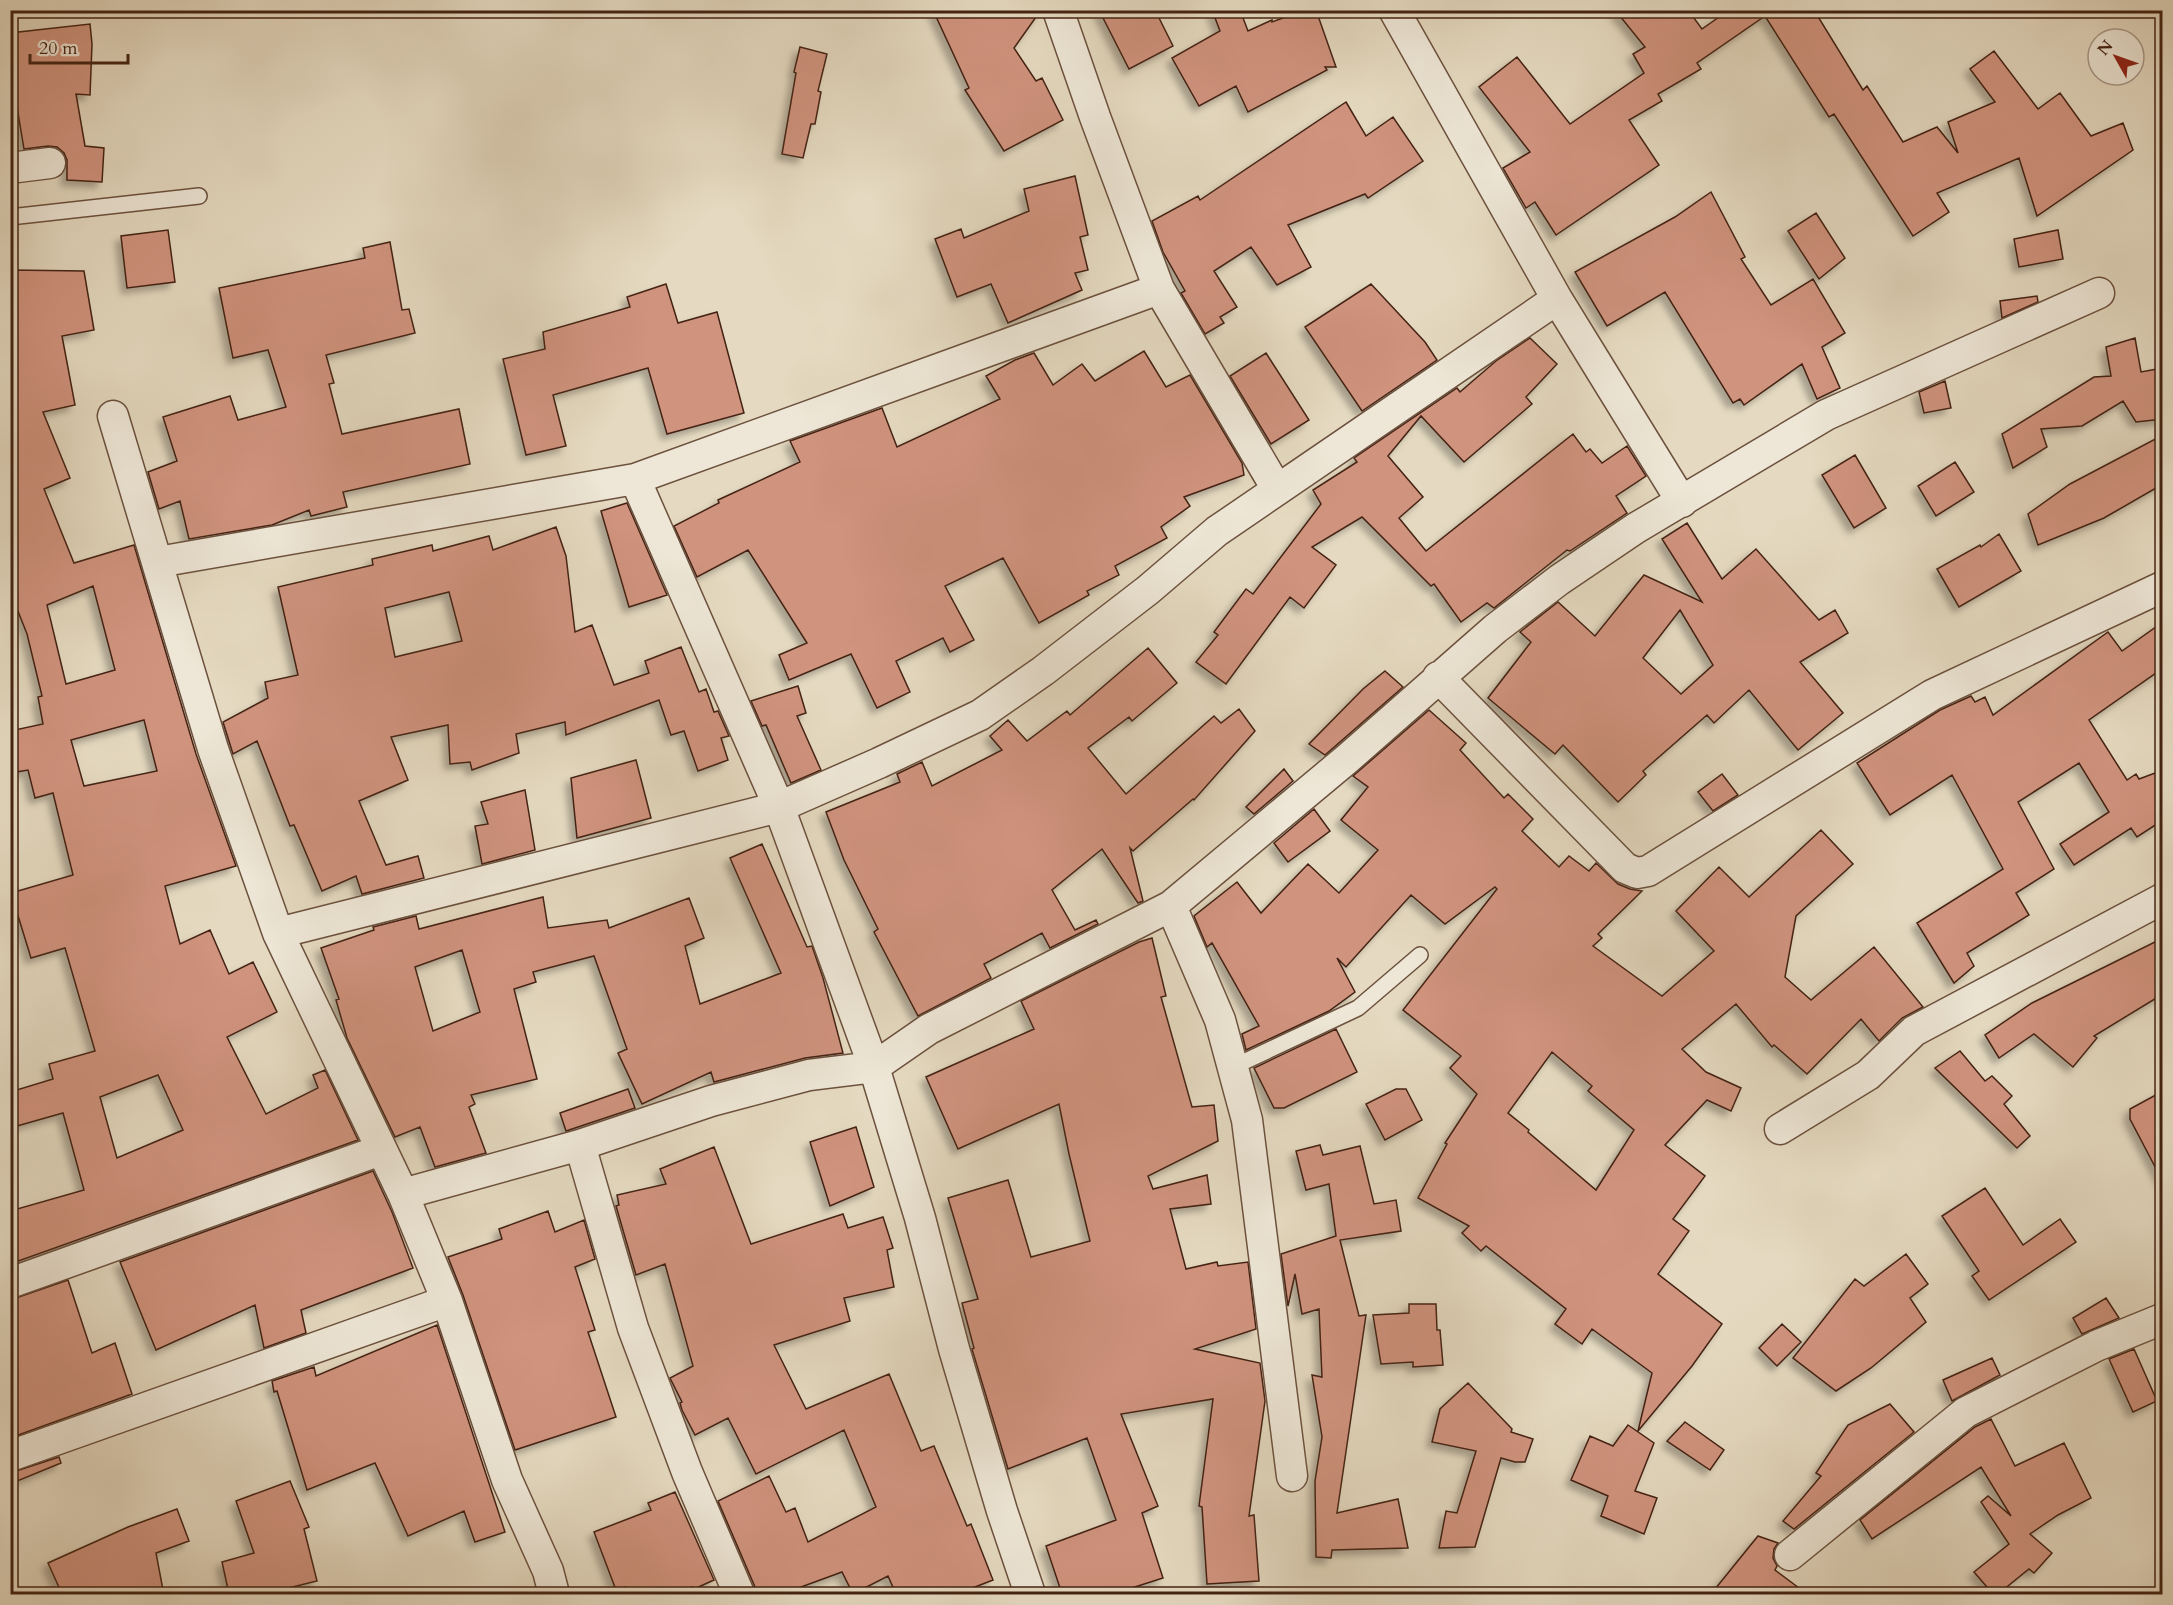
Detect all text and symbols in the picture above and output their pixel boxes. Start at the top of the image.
scale bar [30,27,128,65]
north arrow [2086,27,2146,87]
text: 20 m [39,36,78,61]
text: N [2092,36,2118,60]

